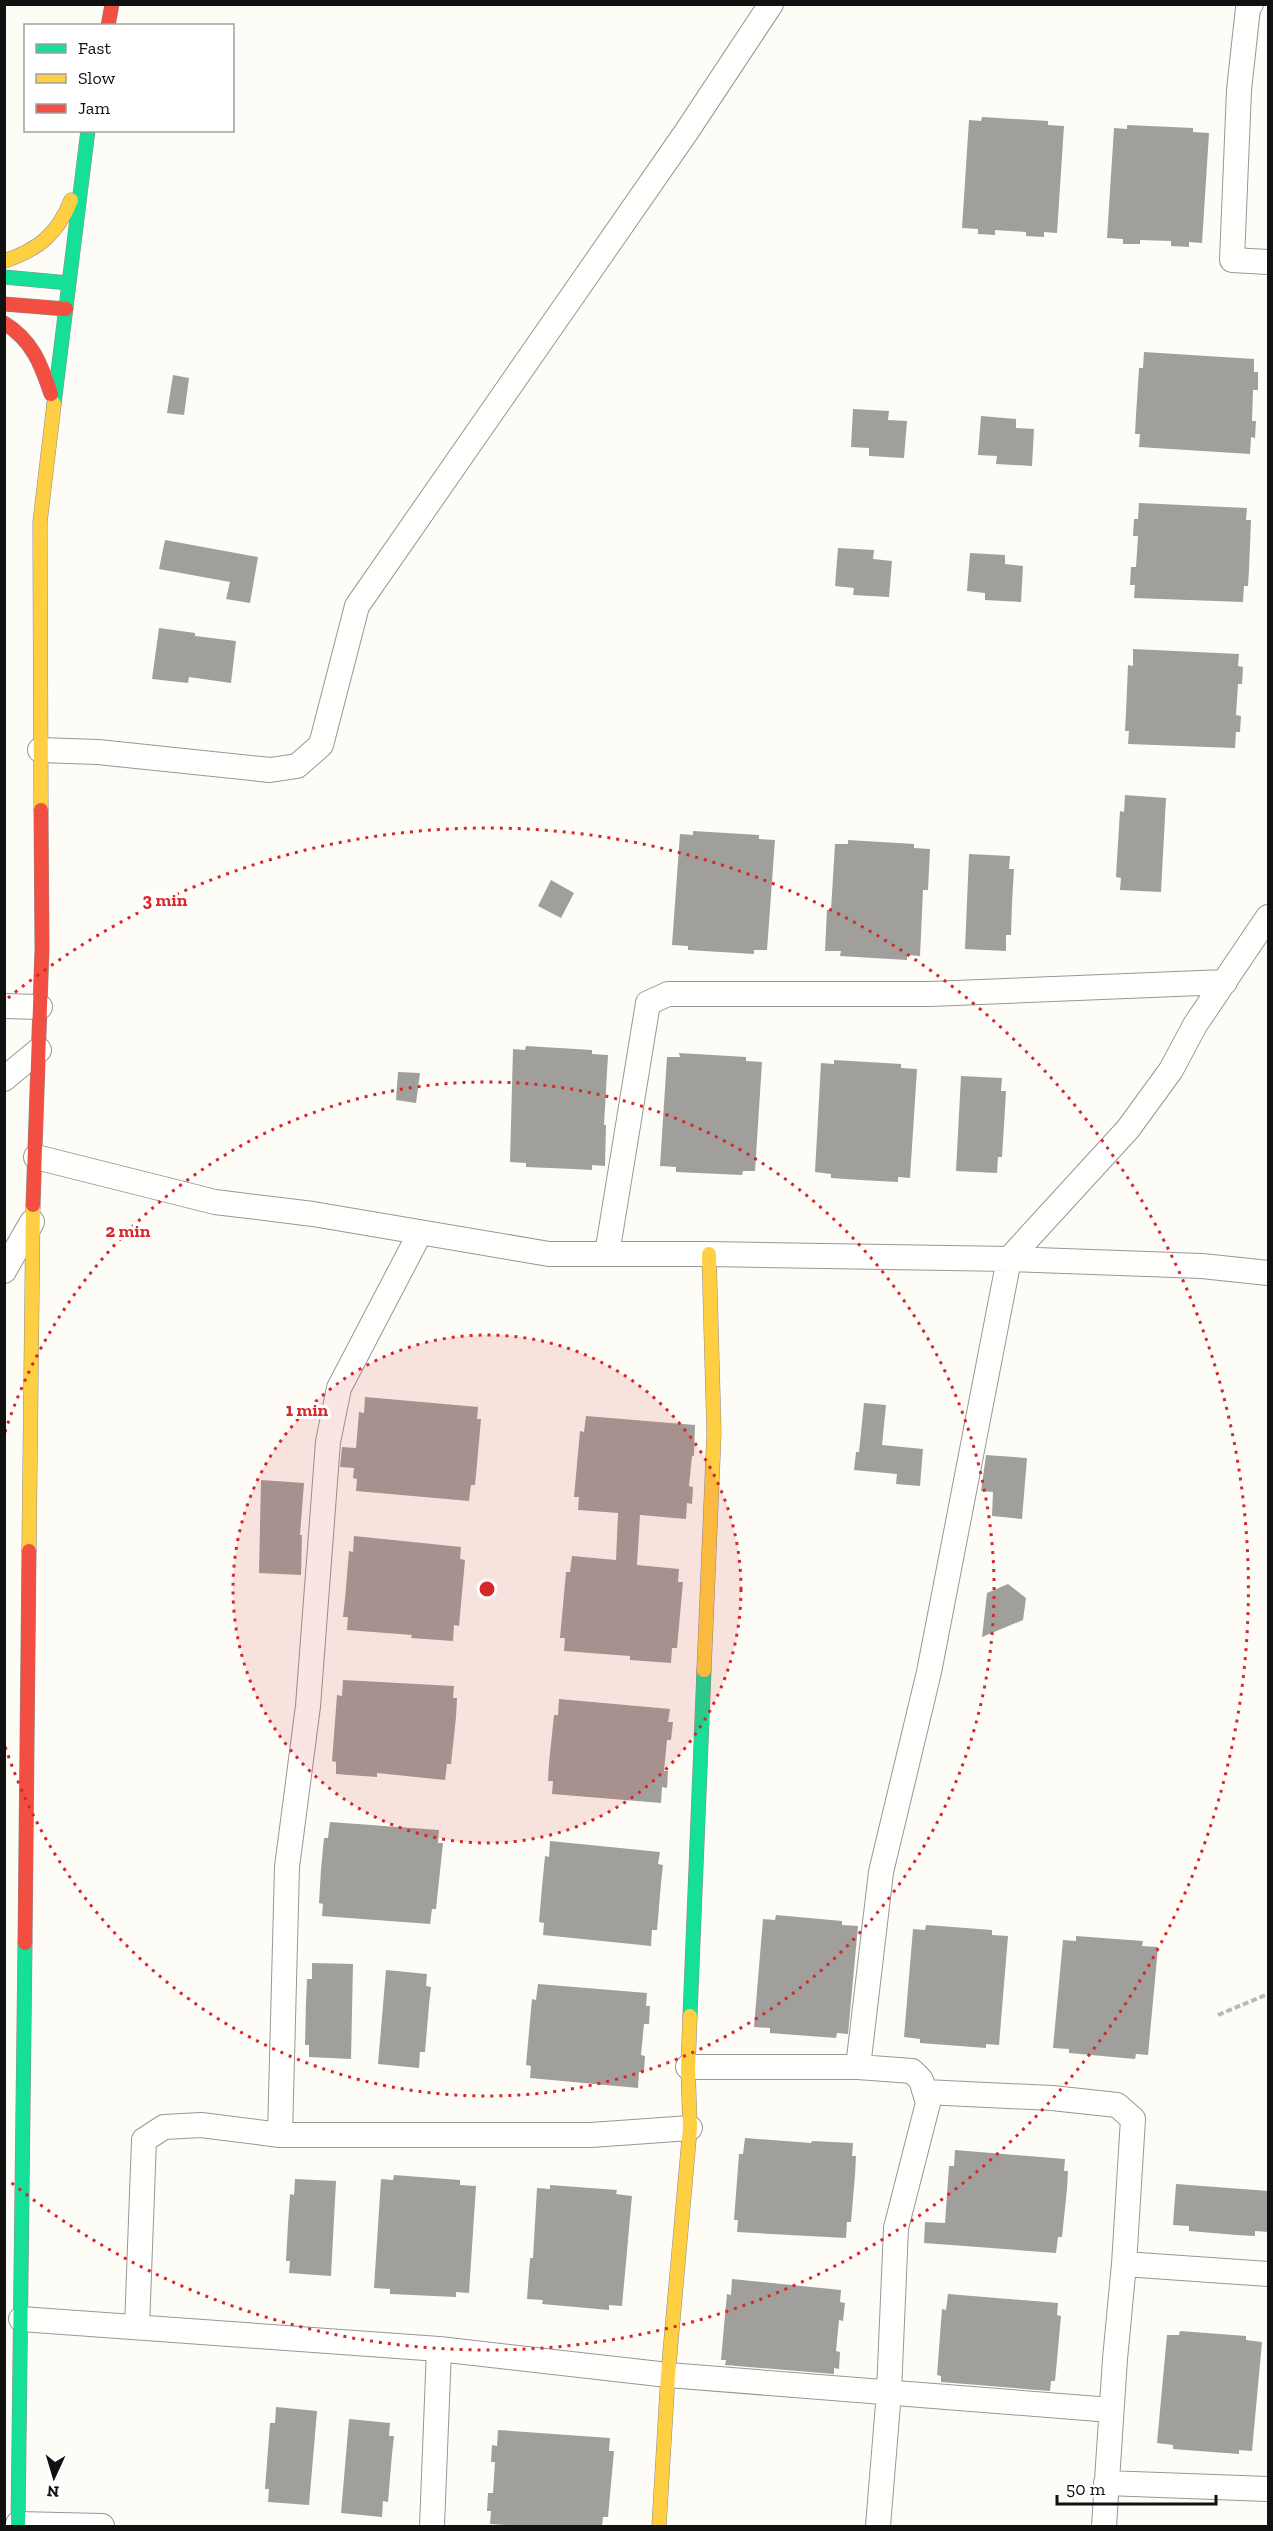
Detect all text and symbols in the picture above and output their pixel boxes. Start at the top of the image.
legend [24,24,234,132]
text: Fast [78,37,111,59]
text: Slow [78,67,115,89]
text: Jam [78,97,110,119]
text: 3 min [143,889,188,911]
text: 2 min [106,1220,151,1242]
text: 1 min [286,1399,329,1421]
centre of rings [477,1579,497,1599]
north arrow [24,2447,84,2507]
scale bar [1057,2468,1216,2506]
text: 50 m [1066,2478,1106,2500]
text: N [46,2482,60,2501]

